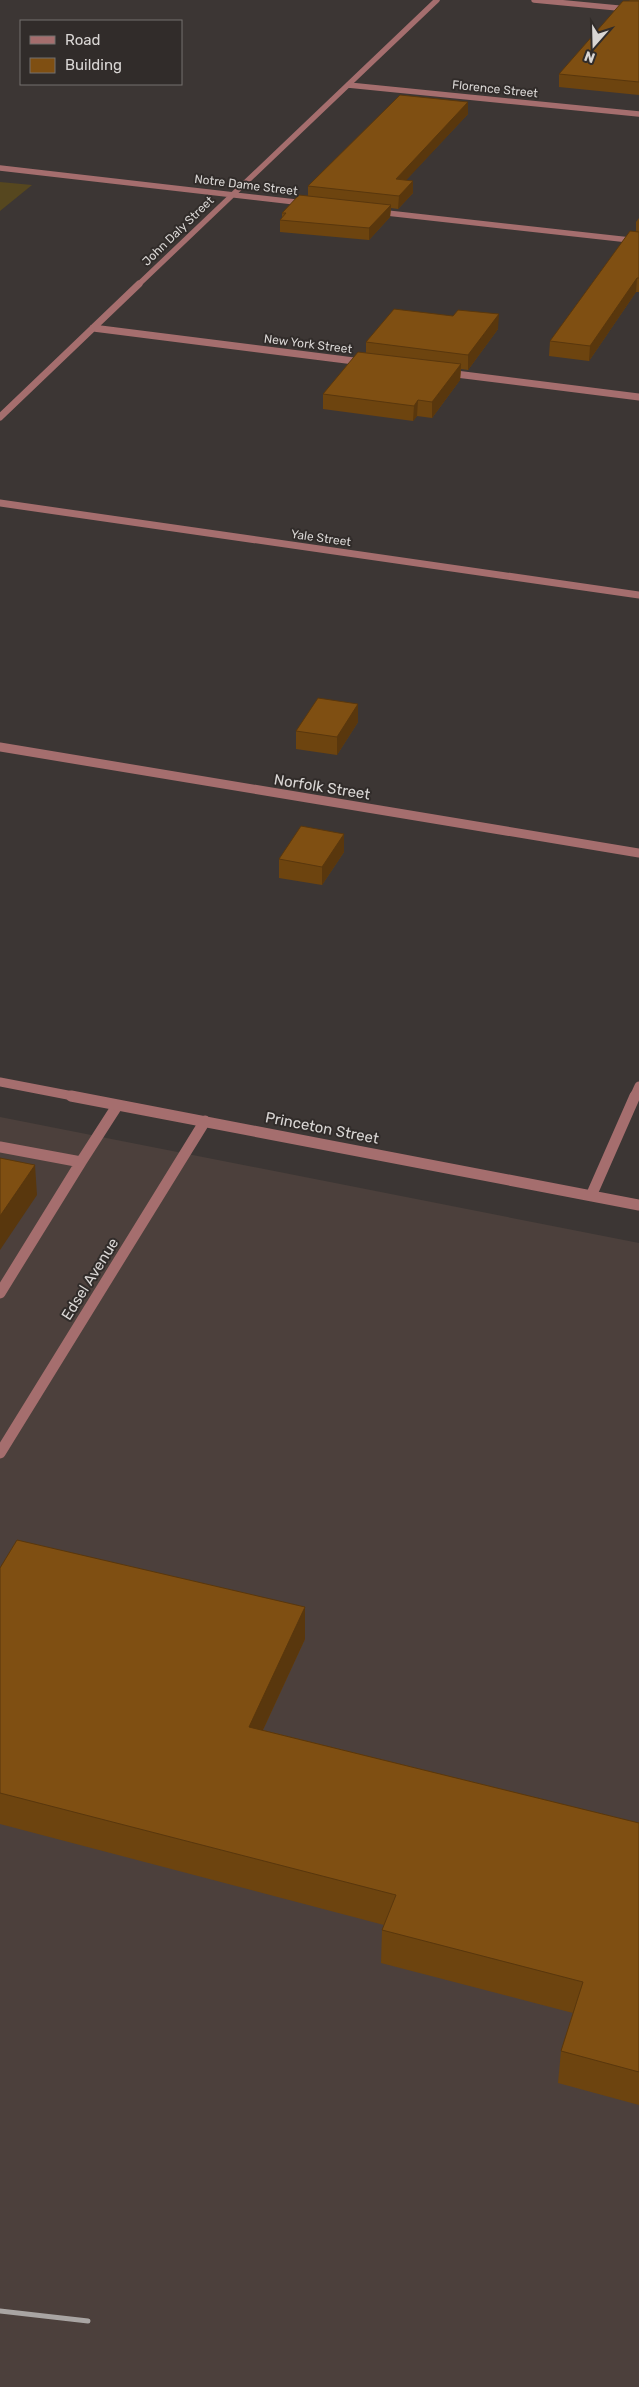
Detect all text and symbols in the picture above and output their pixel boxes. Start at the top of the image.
legend [20,20,182,85]
north arrow [569,20,619,70]
text: Road [65,31,101,49]
text: N [582,47,597,66]
text: Building [65,56,122,74]
street label: Florence Street [451,78,539,100]
street label: Notre Dame Street [194,172,299,198]
street label: John Daly Street [139,193,217,269]
street label: New York Street [263,332,353,356]
street label: Yale Street [290,527,352,549]
street label: Norfolk Street [273,771,372,804]
street label: Princeton Street [264,1108,380,1148]
street label: Edsel Avenue [58,1235,122,1323]

